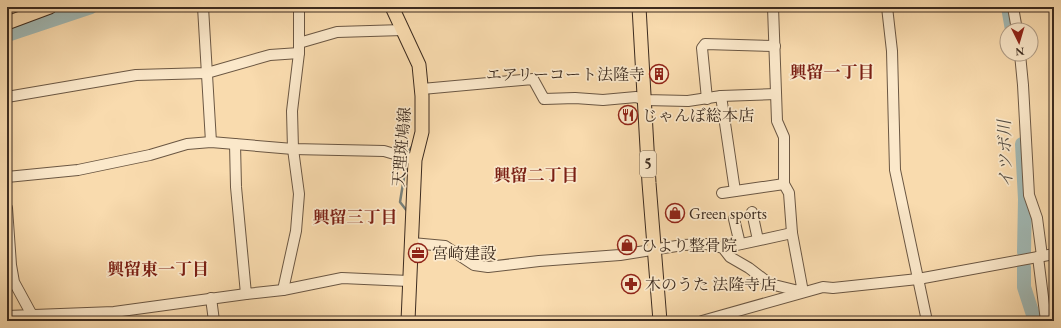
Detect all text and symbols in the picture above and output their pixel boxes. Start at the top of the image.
north arrow [999,22,1039,62]
text: N [1015,45,1025,59]
district label: 興留一丁目 [790,61,875,83]
building icon: エアリーコート法隆寺 [648,63,670,85]
place label: エアリーコート法隆寺 [486,64,645,85]
restaurant icon: じゃんぼ総本店 [617,104,639,126]
place label: じゃんぼ総本店 [642,105,754,126]
street label: 天理斑鳩線 [388,106,415,188]
water label: イツボ川 [993,118,1017,188]
road number: 5 [640,151,656,177]
district label: 興留二丁目 [494,164,579,186]
shop icon: Green sports [664,202,686,224]
place label: Green sports [689,203,767,224]
district label: 興留三丁目 [313,206,398,228]
shop icon: ひより整骨院 [616,234,638,256]
place label: ひより整骨院 [641,235,737,256]
office icon: 宮崎建設 [407,242,429,264]
place label: 宮崎建設 [432,243,496,264]
district label: 興留東一丁目 [107,258,209,280]
pharmacy icon: 木のうた 法隆寺店 [620,273,642,295]
place label: 木のうた 法隆寺店 [645,274,776,295]

